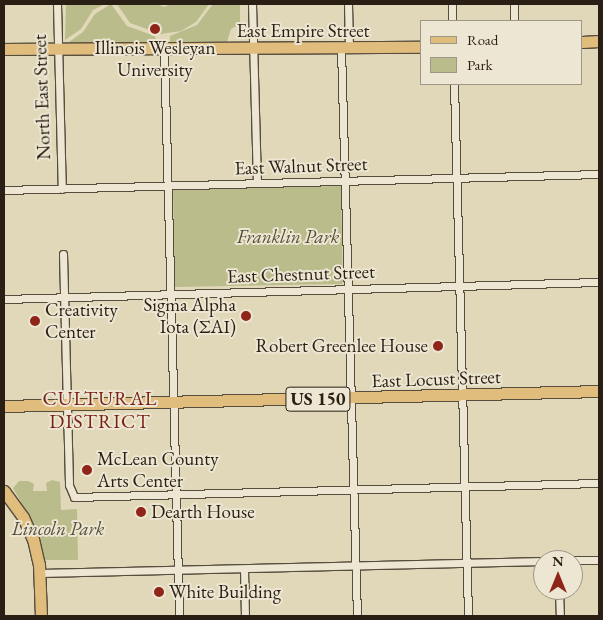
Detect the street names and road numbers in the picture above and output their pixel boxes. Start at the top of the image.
street label: East Empire Street [236,20,370,42]
street label: North East Street [28,34,56,160]
street label: East Walnut Street [234,152,368,180]
street label: East Chestnut Street [227,260,375,288]
street label: East Locust Street [371,365,501,393]
road number: US 150 [284,384,352,414]

